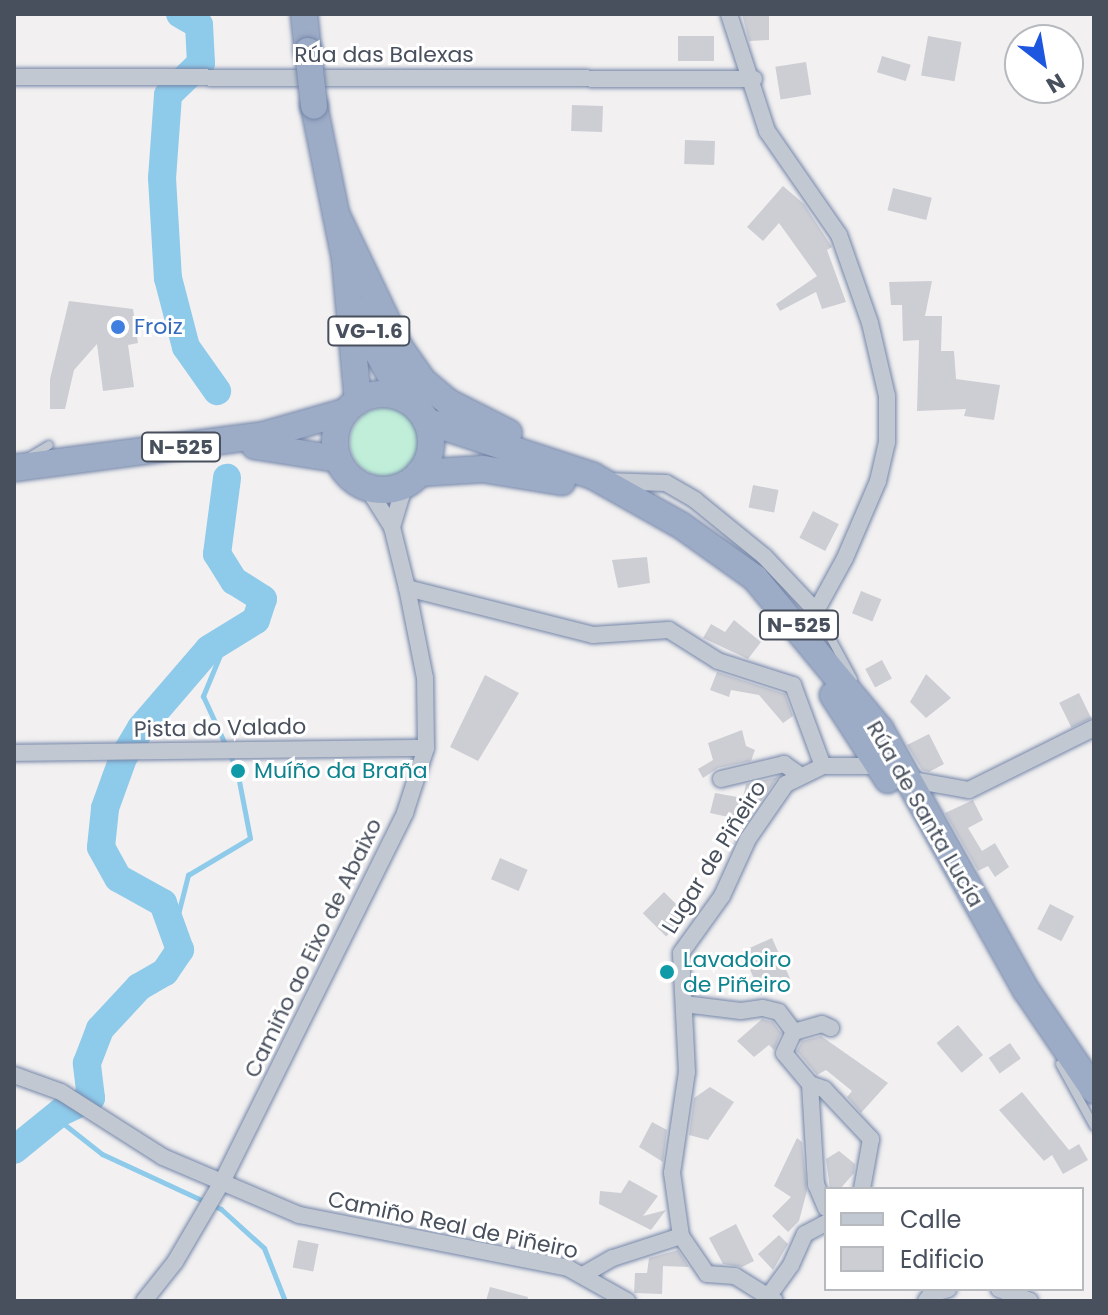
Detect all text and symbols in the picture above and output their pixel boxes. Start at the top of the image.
north arrow [1004,24,1084,104]
street label: Rúa das Balexas [294,42,474,68]
text: N [1041,66,1071,101]
place label: Froiz [134,314,183,340]
road number: VG-1.6 [327,315,411,347]
marker: Froiz [109,318,127,336]
road number: N-525 [139,431,223,463]
road number: N-525 [757,609,841,641]
street label: Pista do Valado [134,713,306,743]
street label: Rúa de Santa Lucía [861,716,989,912]
place label: Muíño da Braña [254,758,428,784]
marker: Muíño da Braña [229,762,247,780]
street label: Lugar de Piñeiro [656,776,772,938]
street label: Camiño ao Eixo de Abaixo [239,814,387,1082]
place label: Lavadoiro de Piñeiro [683,946,791,998]
marker: Lavadoiro de Piñeiro [658,963,676,981]
street label: Camiño Real de Piñeiro [325,1186,581,1264]
legend [824,1187,1084,1291]
text: Calle [900,1203,961,1236]
text: Edificio [900,1243,984,1276]

